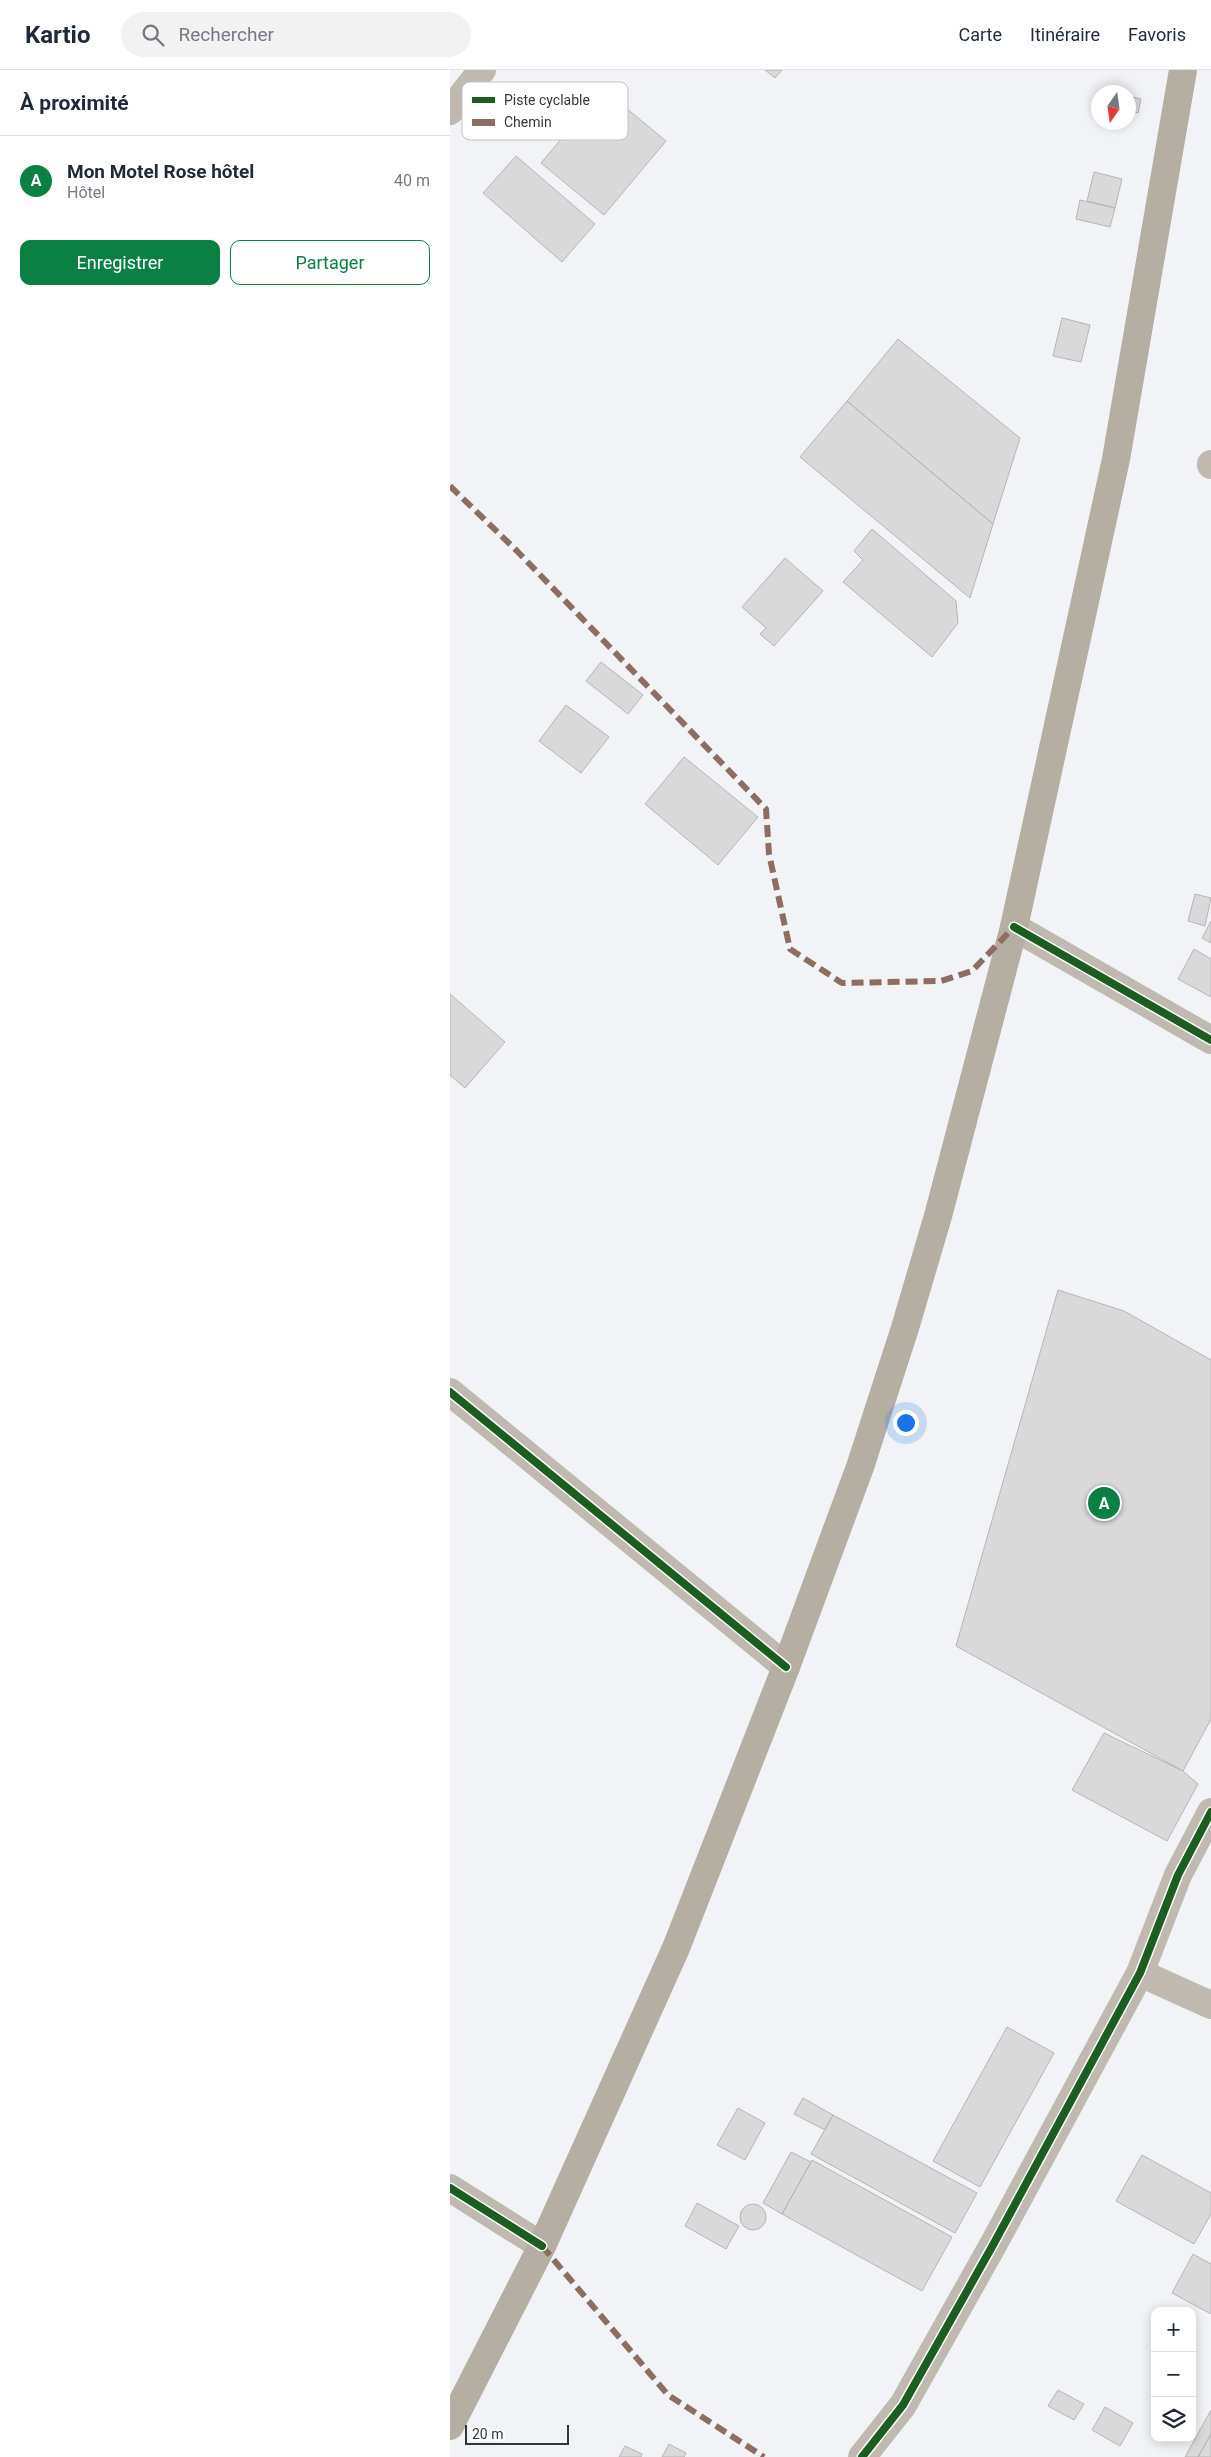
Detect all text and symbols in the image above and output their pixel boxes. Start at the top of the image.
search box [121,12,471,57]
text: Kartio [25,21,91,49]
icon: search [139,21,167,49]
text: Rechercher [179,23,274,46]
text: Carte [959,24,1002,45]
text: Itinéraire [1030,24,1100,45]
text: Favoris [1128,24,1186,45]
legend [462,82,628,140]
north arrow [1091,85,1136,130]
text: À proximité [20,91,129,115]
text: Piste cyclable [504,92,590,108]
text: Chemin [504,114,552,130]
text: Mon Motel Rose hôtel [67,160,254,183]
text: A [31,171,41,190]
text: 40 m [394,171,430,190]
text: Hôtel [67,183,105,202]
button: Enregistrer [20,240,220,285]
button: Partager [230,240,430,285]
your location [893,1410,919,1436]
pin: A [1088,1484,1120,1522]
map controls [1151,2307,1196,2442]
button: + [1151,2307,1196,2352]
button: − [1151,2352,1196,2397]
button: layers [1151,2397,1196,2442]
scale bar [465,2422,569,2445]
text: 20 m [472,2426,504,2442]

